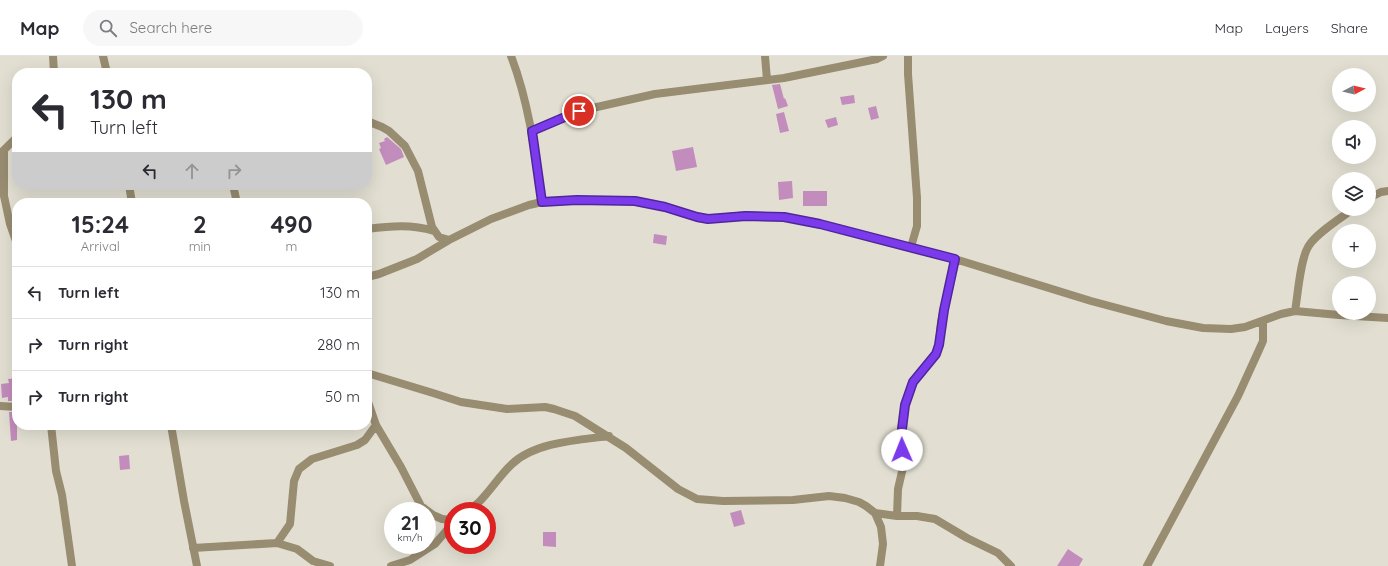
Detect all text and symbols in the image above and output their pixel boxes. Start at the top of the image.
search box [83,10,363,46]
text: Map [20,16,59,40]
icon: search [97,17,119,39]
text: Search here [129,18,212,37]
text: Map [1214,19,1243,37]
text: Layers [1265,19,1309,37]
text: Share [1331,19,1368,37]
north arrow [1332,68,1376,112]
map controls [1332,68,1376,320]
text: 130 m [90,81,167,116]
icon: left [24,84,76,136]
pin [562,94,596,128]
icon: arrive [568,100,590,122]
text: Turn left [90,116,158,139]
button: sound [1332,120,1376,164]
icon: left [139,160,161,182]
icon: ahead [181,160,203,182]
icon: right [223,160,245,182]
button: layers [1332,172,1376,216]
text: 15:24 [72,209,129,239]
text: 2 [193,209,207,239]
text: 490 [270,209,312,239]
button: + [1332,224,1376,268]
text: Arrival [81,238,120,254]
text: min [189,238,211,254]
text: m [285,238,297,254]
button: − [1332,276,1376,320]
icon: left [24,282,46,304]
text: Turn left [58,283,120,302]
text: 130 m [320,283,360,302]
icon: right [24,334,46,356]
text: Turn right [58,335,129,354]
text: 280 m [317,335,360,354]
icon: right [24,386,46,408]
text: Turn right [58,387,129,406]
text: 50 m [325,387,360,406]
position arrow [881,429,923,471]
speed limit sign: 30 [444,502,496,554]
text: 21 [400,510,420,535]
text: km/h [397,531,423,544]

